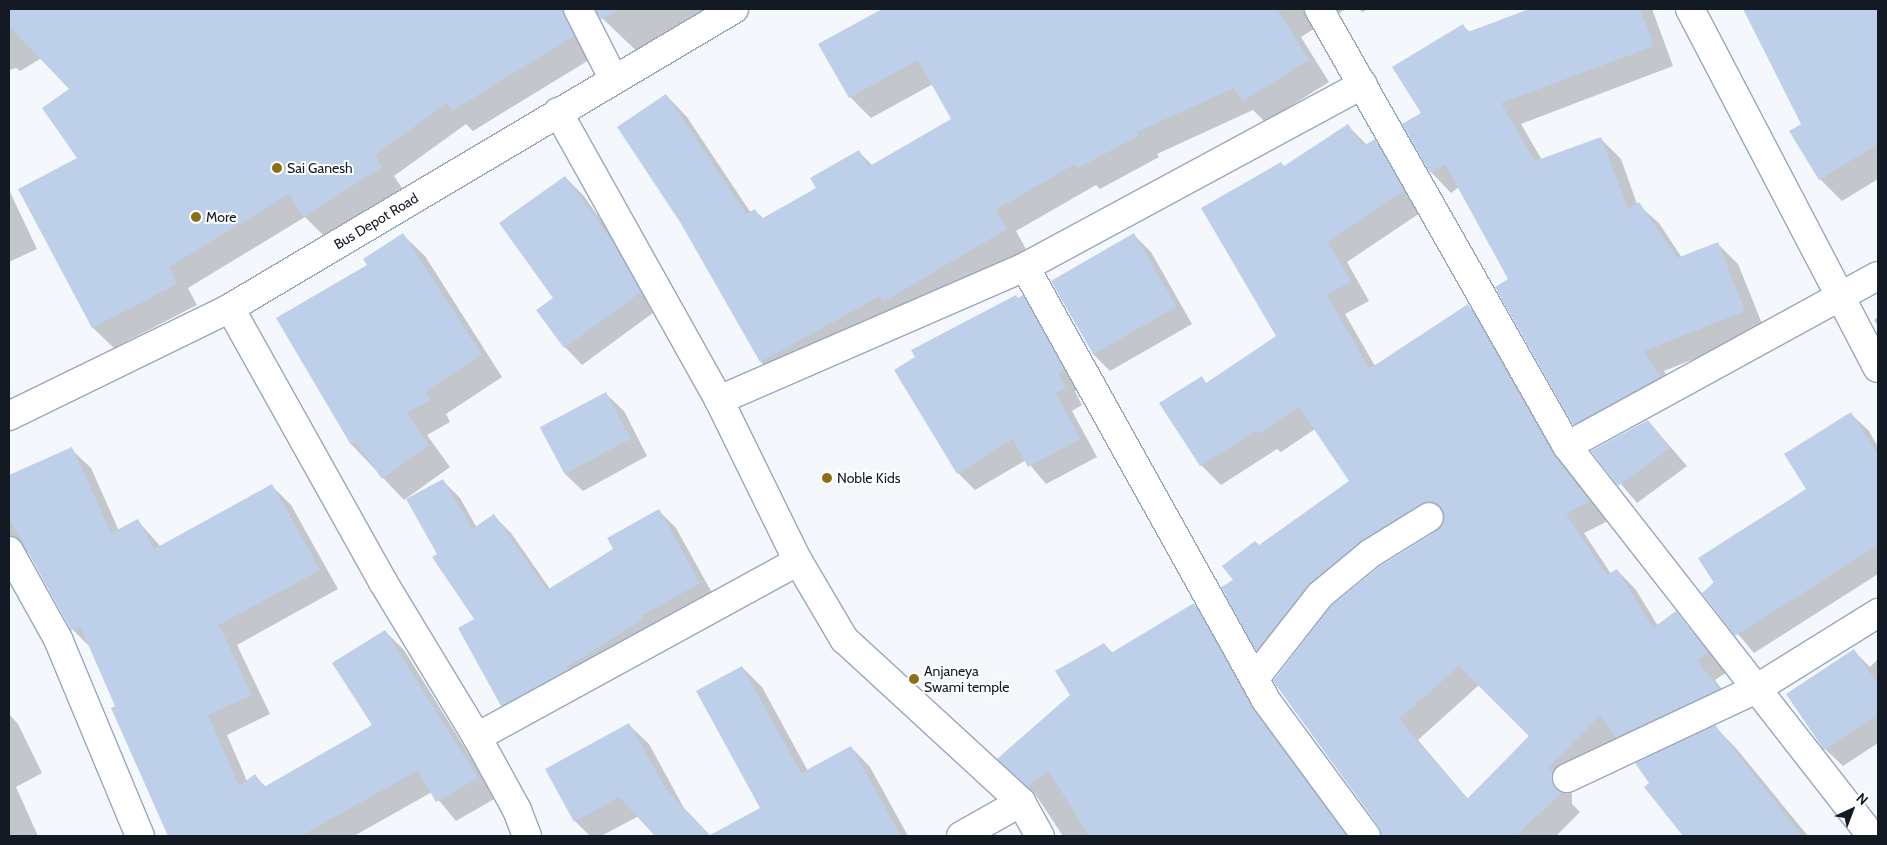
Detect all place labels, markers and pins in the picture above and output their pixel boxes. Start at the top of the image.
place label: Sai Ganesh [287,160,353,176]
marker: Sai Ganesh [271,162,283,174]
place label: More [206,209,236,225]
marker: More [190,211,202,223]
place label: Noble Kids [837,470,900,486]
marker: Noble Kids [821,472,833,484]
place label: Anjaneya Swami temple [924,663,1010,696]
marker: Anjaneya Swami temple [908,673,920,685]

